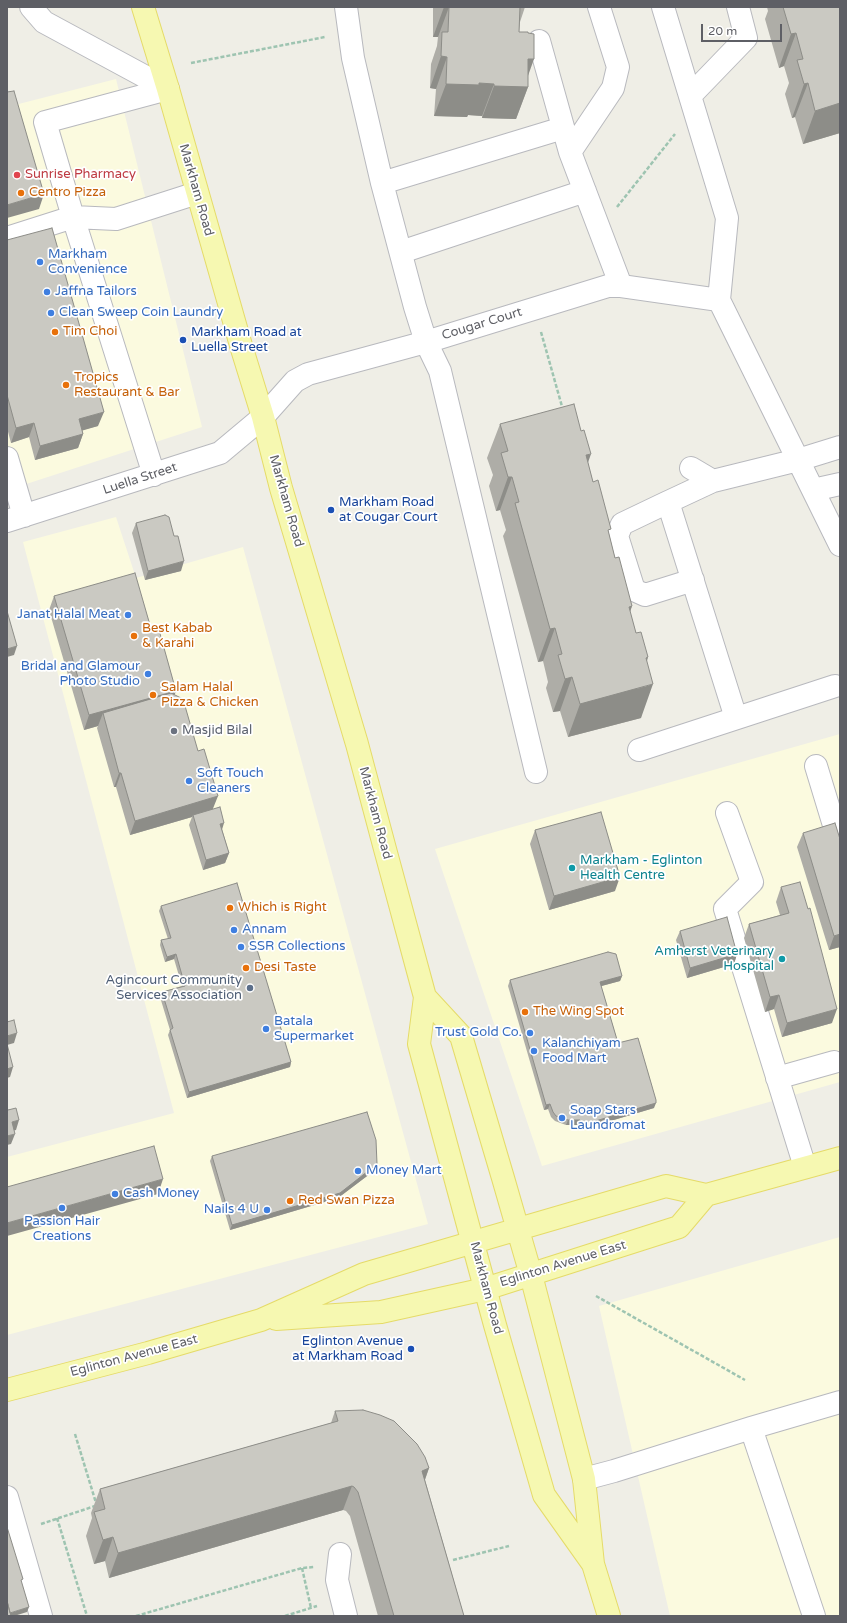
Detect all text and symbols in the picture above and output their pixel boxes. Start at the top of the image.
scale bar [703,16,784,42]
text: 20 m [708,24,737,38]
street label: Markham Road [175,142,217,238]
place label: Sunrise Pharmacy [25,167,136,183]
marker: Sunrise Pharmacy [12,170,22,180]
place label: Centro Pizza [29,185,106,201]
marker: Centro Pizza [16,188,26,198]
place label: Markham Convenience [48,247,127,278]
marker: Markham Convenience [35,257,45,267]
place label: Jaffna Tailors [55,284,137,300]
marker: Jaffna Tailors [42,287,52,297]
street label: Cougar Court [440,304,524,344]
place label: Clean Sweep Coin Laundry [59,305,223,321]
marker: Clean Sweep Coin Laundry [46,308,56,318]
place label: Tim Choi [63,324,117,340]
place label: Markham Road at Luella Street [191,325,302,356]
marker: Tim Choi [50,327,60,337]
marker: Markham Road at Luella Street [178,335,188,345]
place label: Tropics Restaurant & Bar [74,370,180,401]
marker: Tropics Restaurant & Bar [61,380,71,390]
street label: Markham Road [265,453,307,549]
street label: Luella Street [101,460,179,498]
place label: Markham Road at Cougar Court [339,495,438,526]
marker: Markham Road at Cougar Court [326,505,336,515]
place label: Janat Halal Meat [17,607,120,623]
marker: Janat Halal Meat [123,610,133,620]
place label: Best Kabab & Karahi [142,621,213,652]
marker: Best Kabab & Karahi [129,631,139,641]
place label: Bridal and Glamour Photo Studio [21,659,140,690]
marker: Bridal and Glamour Photo Studio [143,669,153,679]
place label: Salam Halal Pizza & Chicken [161,680,259,711]
marker: Salam Halal Pizza & Chicken [148,690,158,700]
place label: Masjid Bilal [182,723,252,739]
marker: Masjid Bilal [169,726,179,736]
street label: Markham Road [355,765,395,861]
place label: Soft Touch Cleaners [197,766,264,797]
marker: Soft Touch Cleaners [184,776,194,786]
place label: Markham - Eglinton Health Centre [580,853,702,884]
marker: Markham - Eglinton Health Centre [567,863,577,873]
place label: Which is Right [238,900,327,916]
marker: Which is Right [225,903,235,913]
place label: Annam [242,922,287,938]
marker: Annam [229,925,239,935]
place label: SSR Collections [249,939,345,955]
marker: SSR Collections [236,942,246,952]
place label: Amherst Veterinary Hospital [654,944,774,975]
marker: Amherst Veterinary Hospital [777,954,787,964]
place label: Desi Taste [254,960,316,976]
marker: Desi Taste [241,963,251,973]
place label: Agincourt Community Services Association [106,973,242,1004]
marker: Agincourt Community Services Association [245,983,255,993]
place label: The Wing Spot [533,1004,624,1020]
marker: The Wing Spot [520,1007,530,1017]
place label: Batala Supermarket [274,1014,354,1045]
marker: Batala Supermarket [261,1024,271,1034]
place label: Trust Gold Co. [435,1025,522,1041]
marker: Trust Gold Co. [525,1028,535,1038]
place label: Kalanchiyam Food Mart [542,1036,621,1067]
marker: Kalanchiyam Food Mart [529,1046,539,1056]
place label: Soap Stars Laundromat [570,1103,646,1134]
marker: Soap Stars Laundromat [557,1113,567,1123]
place label: Money Mart [366,1163,442,1179]
marker: Money Mart [353,1166,363,1176]
place label: Cash Money [123,1186,199,1202]
marker: Cash Money [110,1189,120,1199]
place label: Red Swan Pizza [298,1193,395,1209]
marker: Red Swan Pizza [285,1196,295,1206]
place label: Nails 4 U [204,1202,259,1218]
marker: Passion Hair Creations [57,1203,67,1213]
marker: Nails 4 U [262,1205,272,1215]
place label: Passion Hair Creations [24,1214,100,1245]
street label: Eglinton Avenue East [498,1237,628,1291]
street label: Markham Road [466,1240,506,1336]
street label: Eglinton Avenue East [69,1331,199,1381]
place label: Eglinton Avenue at Markham Road [292,1334,403,1365]
marker: Eglinton Avenue at Markham Road [406,1344,416,1354]

